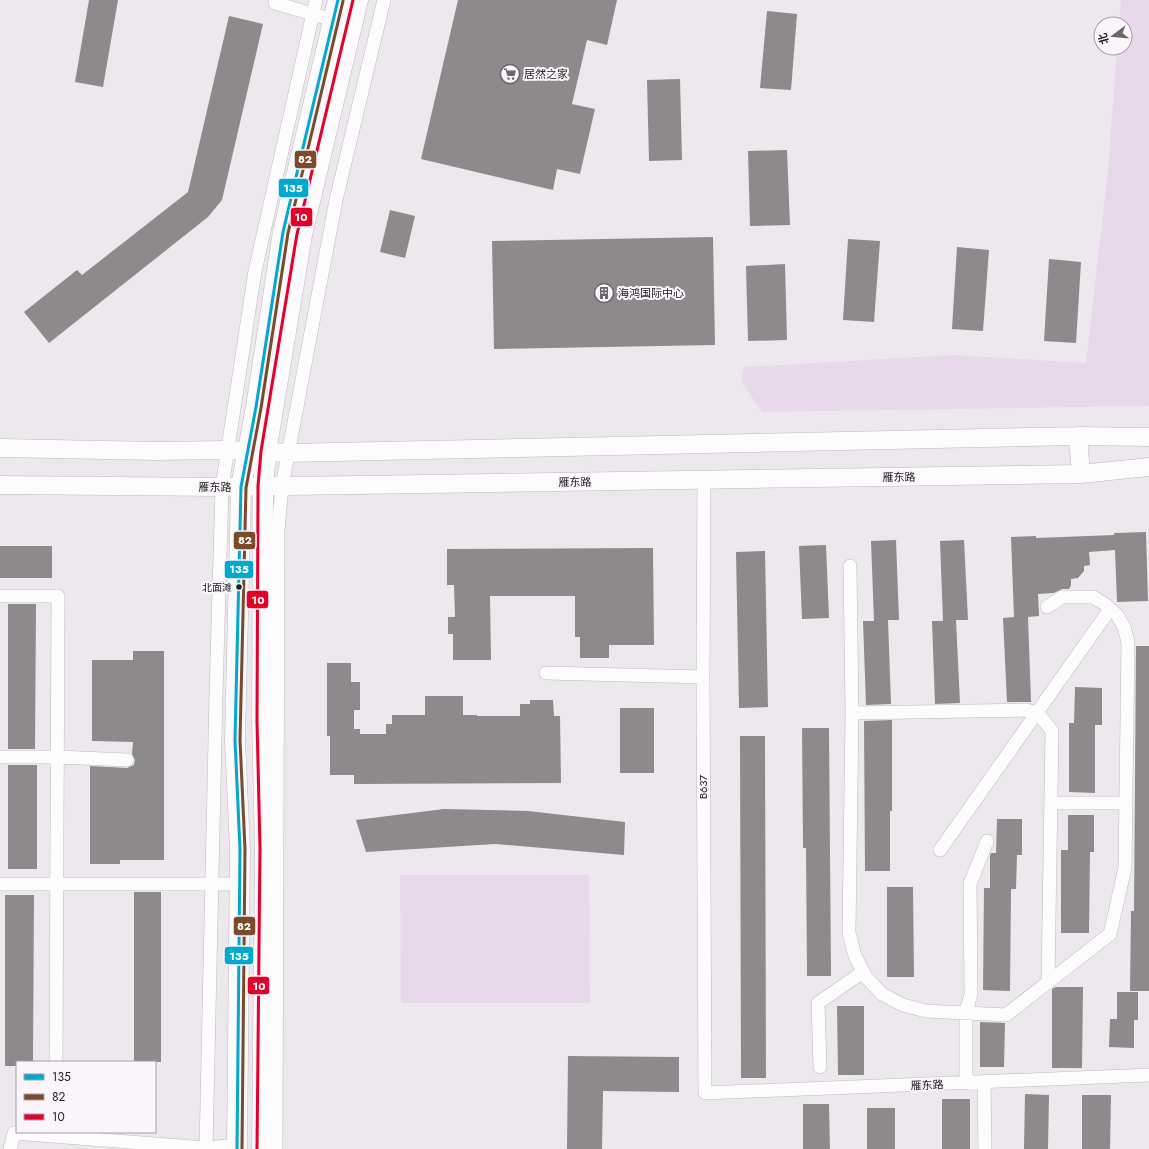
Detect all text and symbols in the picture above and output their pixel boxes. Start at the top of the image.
north arrow [1093,16,1133,56]
text: 北 [1094,31,1113,46]
supermarket icon: 居然之家 [499,63,521,85]
place label: 居然之家 [524,66,568,82]
line badge: 82 [294,150,317,169]
text: 82 [298,151,312,167]
line badge: 135 [278,178,309,198]
text: 135 [283,180,303,196]
line badge: 10 [290,207,313,227]
text: 10 [295,209,307,225]
building icon: 海鸿国际中心 [593,282,615,304]
place label: 海鸿国际中心 [618,285,684,301]
street label: 雁东路 [882,469,916,485]
street label: 雁东路 [558,474,592,490]
street label: 雁东路 [199,479,232,495]
line badge: 82 [233,531,256,550]
text: 82 [238,532,252,548]
line badge: 135 [224,560,254,579]
text: 135 [229,561,249,577]
place label: 北面滩 [202,580,232,595]
marker: 北面滩 [234,582,244,592]
line badge: 10 [246,590,269,609]
text: 10 [252,592,264,608]
street label: B637 [695,775,711,799]
line badge: 82 [233,916,256,936]
text: 82 [237,918,251,934]
line badge: 135 [224,946,254,965]
text: 135 [229,948,249,964]
line badge: 10 [247,976,270,995]
text: 10 [253,978,265,994]
legend [16,1061,156,1133]
text: 135 [52,1068,71,1086]
street label: 雁东路 [910,1076,944,1094]
text: 82 [52,1088,66,1106]
text: 10 [52,1108,65,1126]

